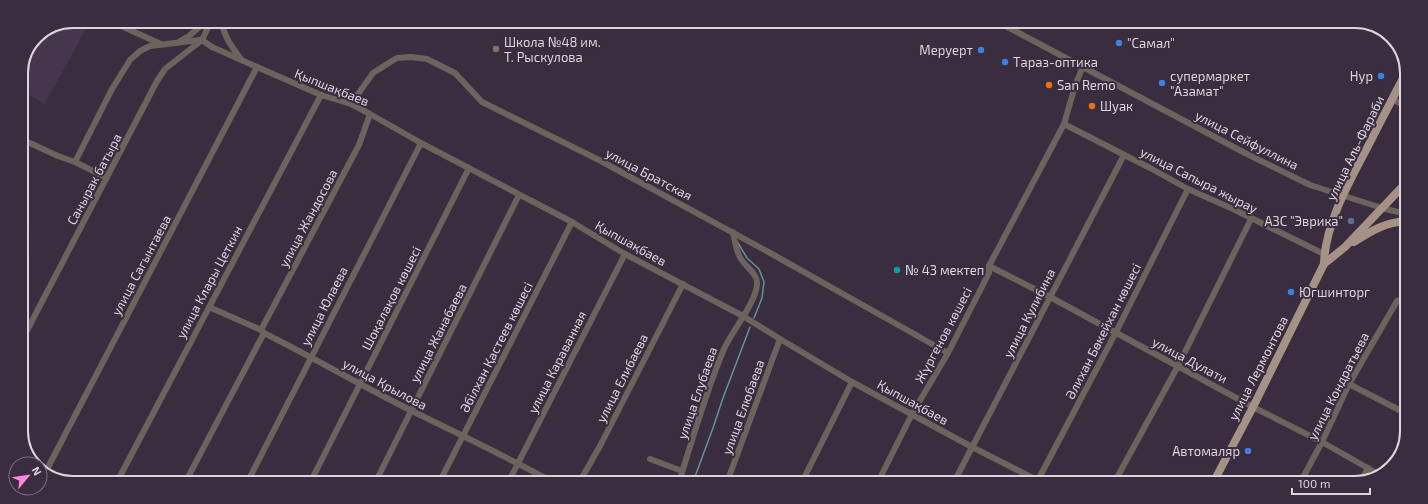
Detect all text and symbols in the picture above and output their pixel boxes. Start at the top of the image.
place label: Школа №48 им. Т. Рыскулова [504,34,601,65]
place label: "Самал" [1127,35,1175,51]
marker: "Самал" [1114,38,1124,48]
place label: Меруерт [919,42,974,58]
marker: Школа №48 им. Т. Рыскулова [491,44,501,54]
marker: Меруерт [976,45,986,55]
place label: Тараз-оптика [1013,54,1098,70]
marker: Тараз-оптика [1000,57,1010,67]
street label: Қыпшақбаев [292,65,372,109]
place label: супермаркет "Азамат" [1170,68,1251,99]
place label: Нур [1350,68,1373,84]
marker: Нур [1376,71,1386,81]
place label: San Remo [1057,77,1116,93]
marker: супермаркет "Азамат" [1157,78,1167,88]
marker: San Remo [1044,80,1054,90]
street label: улица Аль-Фараби [1323,93,1387,203]
place label: Шуак [1100,98,1133,114]
marker: Шуак [1087,101,1097,111]
street label: улица Сейфуллина [1193,107,1301,173]
street label: Санырак батыра [63,131,125,227]
street label: улица Сапыра жырау [1138,143,1260,217]
street label: улица Братская [603,144,695,204]
street label: улица Жандосова [275,166,341,270]
street label: улица Сагынтаева [108,212,174,318]
place label: АЗС "Эврика" [1265,213,1343,229]
marker: АЗС "Эврика" [1346,216,1356,226]
street label: Қыпшақбаев [593,217,669,269]
street label: улица Клары Цеткин [172,223,246,341]
street label: Шоқалақов көшесі [358,243,424,353]
street label: Әлихан Бөкейхан көшесі [1062,260,1144,402]
place label: № 43 мектеп [905,262,984,278]
street label: улица Юлаева [297,264,351,348]
marker: № 43 мектеп [892,265,902,275]
street label: улица Кулибина [1000,266,1058,360]
street label: Әбілхан Қастеев көшесі [456,279,536,415]
street label: улица Жанабаева [406,281,470,385]
street label: Жүргенов көшесі [911,284,975,386]
place label: Югшинторг [1299,284,1370,300]
marker: Югшинторг [1286,287,1296,297]
street label: улица Караванная [524,308,590,416]
street label: улица Лермонтова [1225,313,1291,423]
street label: улица Кондратьева [1304,329,1372,443]
street label: улица Елибаева [593,331,651,425]
street label: улица Дулати [1150,333,1230,387]
street label: улица Елубаева [674,345,720,441]
street label: улица Крылова [340,355,430,413]
street label: улица Елюбаева [718,357,768,457]
street label: Қыпшақбаев [875,376,951,428]
place label: Автомаляр [1172,443,1240,459]
marker: Автомаляр [1243,446,1253,456]
north arrow [8,456,48,496]
text: N [30,464,45,478]
scale bar [1292,470,1370,496]
text: 100 m [1298,476,1330,490]

